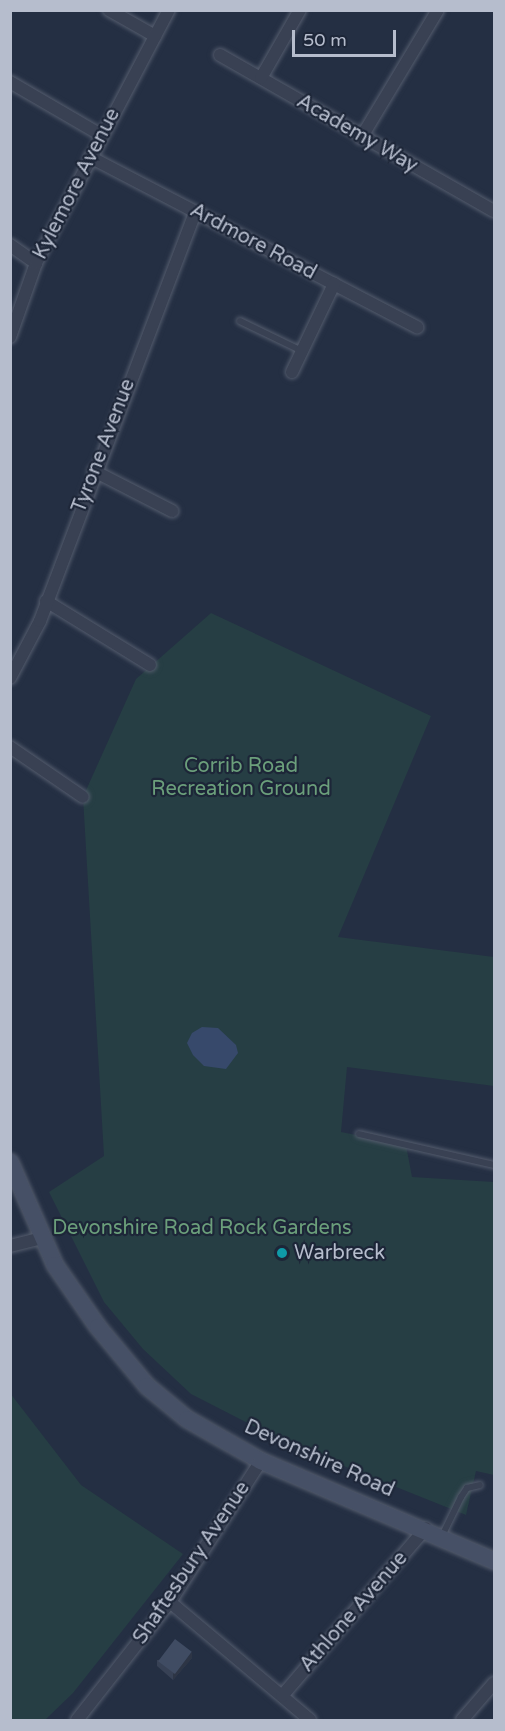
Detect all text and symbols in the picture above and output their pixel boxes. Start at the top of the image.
scale bar [295,18,398,56]
text: 50 m [303,29,347,51]
street label: Academy Way [292,90,422,178]
street label: Kylemore Avenue [29,104,125,264]
street label: Ardmore Road [186,199,320,285]
street label: Tyrone Avenue [67,376,141,516]
park label: Corrib Road Recreation Ground [151,755,331,802]
park label: Devonshire Road Rock Gardens [52,1216,352,1240]
place label: Warbreck [294,1241,385,1265]
marker: Warbreck [275,1246,289,1260]
street label: Devonshire Road [240,1415,398,1503]
street label: Shaftesbury Avenue [129,1477,255,1649]
street label: Athlone Avenue [295,1547,413,1677]

